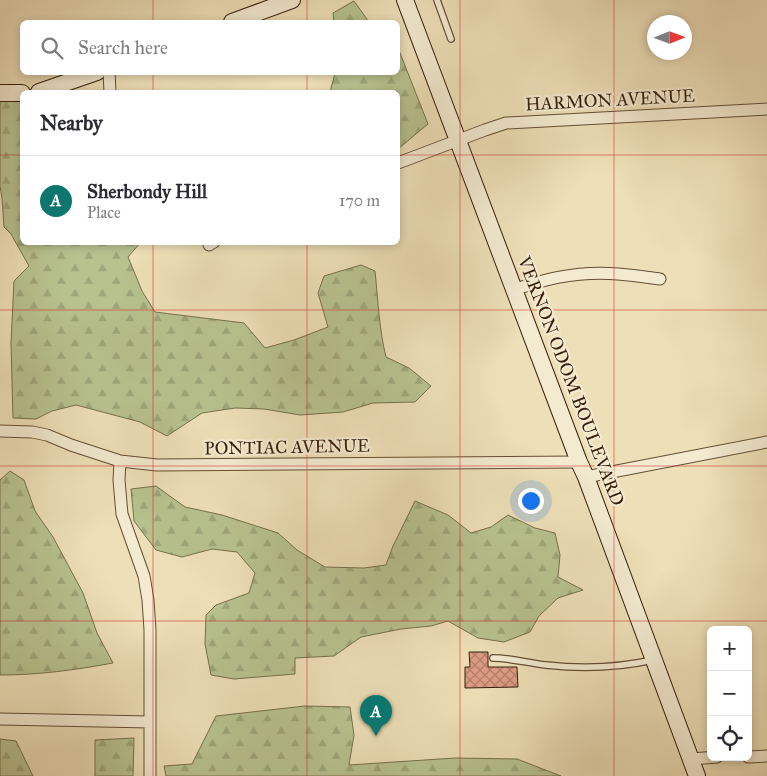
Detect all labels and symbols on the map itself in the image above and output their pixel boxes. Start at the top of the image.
north arrow [647,15,692,60]
street label: HARMON AVENUE [525,85,695,115]
street label: VERNON ODOM BOULEVARD [513,252,629,509]
street label: PONTIAC AVENUE [204,435,370,459]
your location [518,488,544,514]
pin: A [360,695,392,736]

